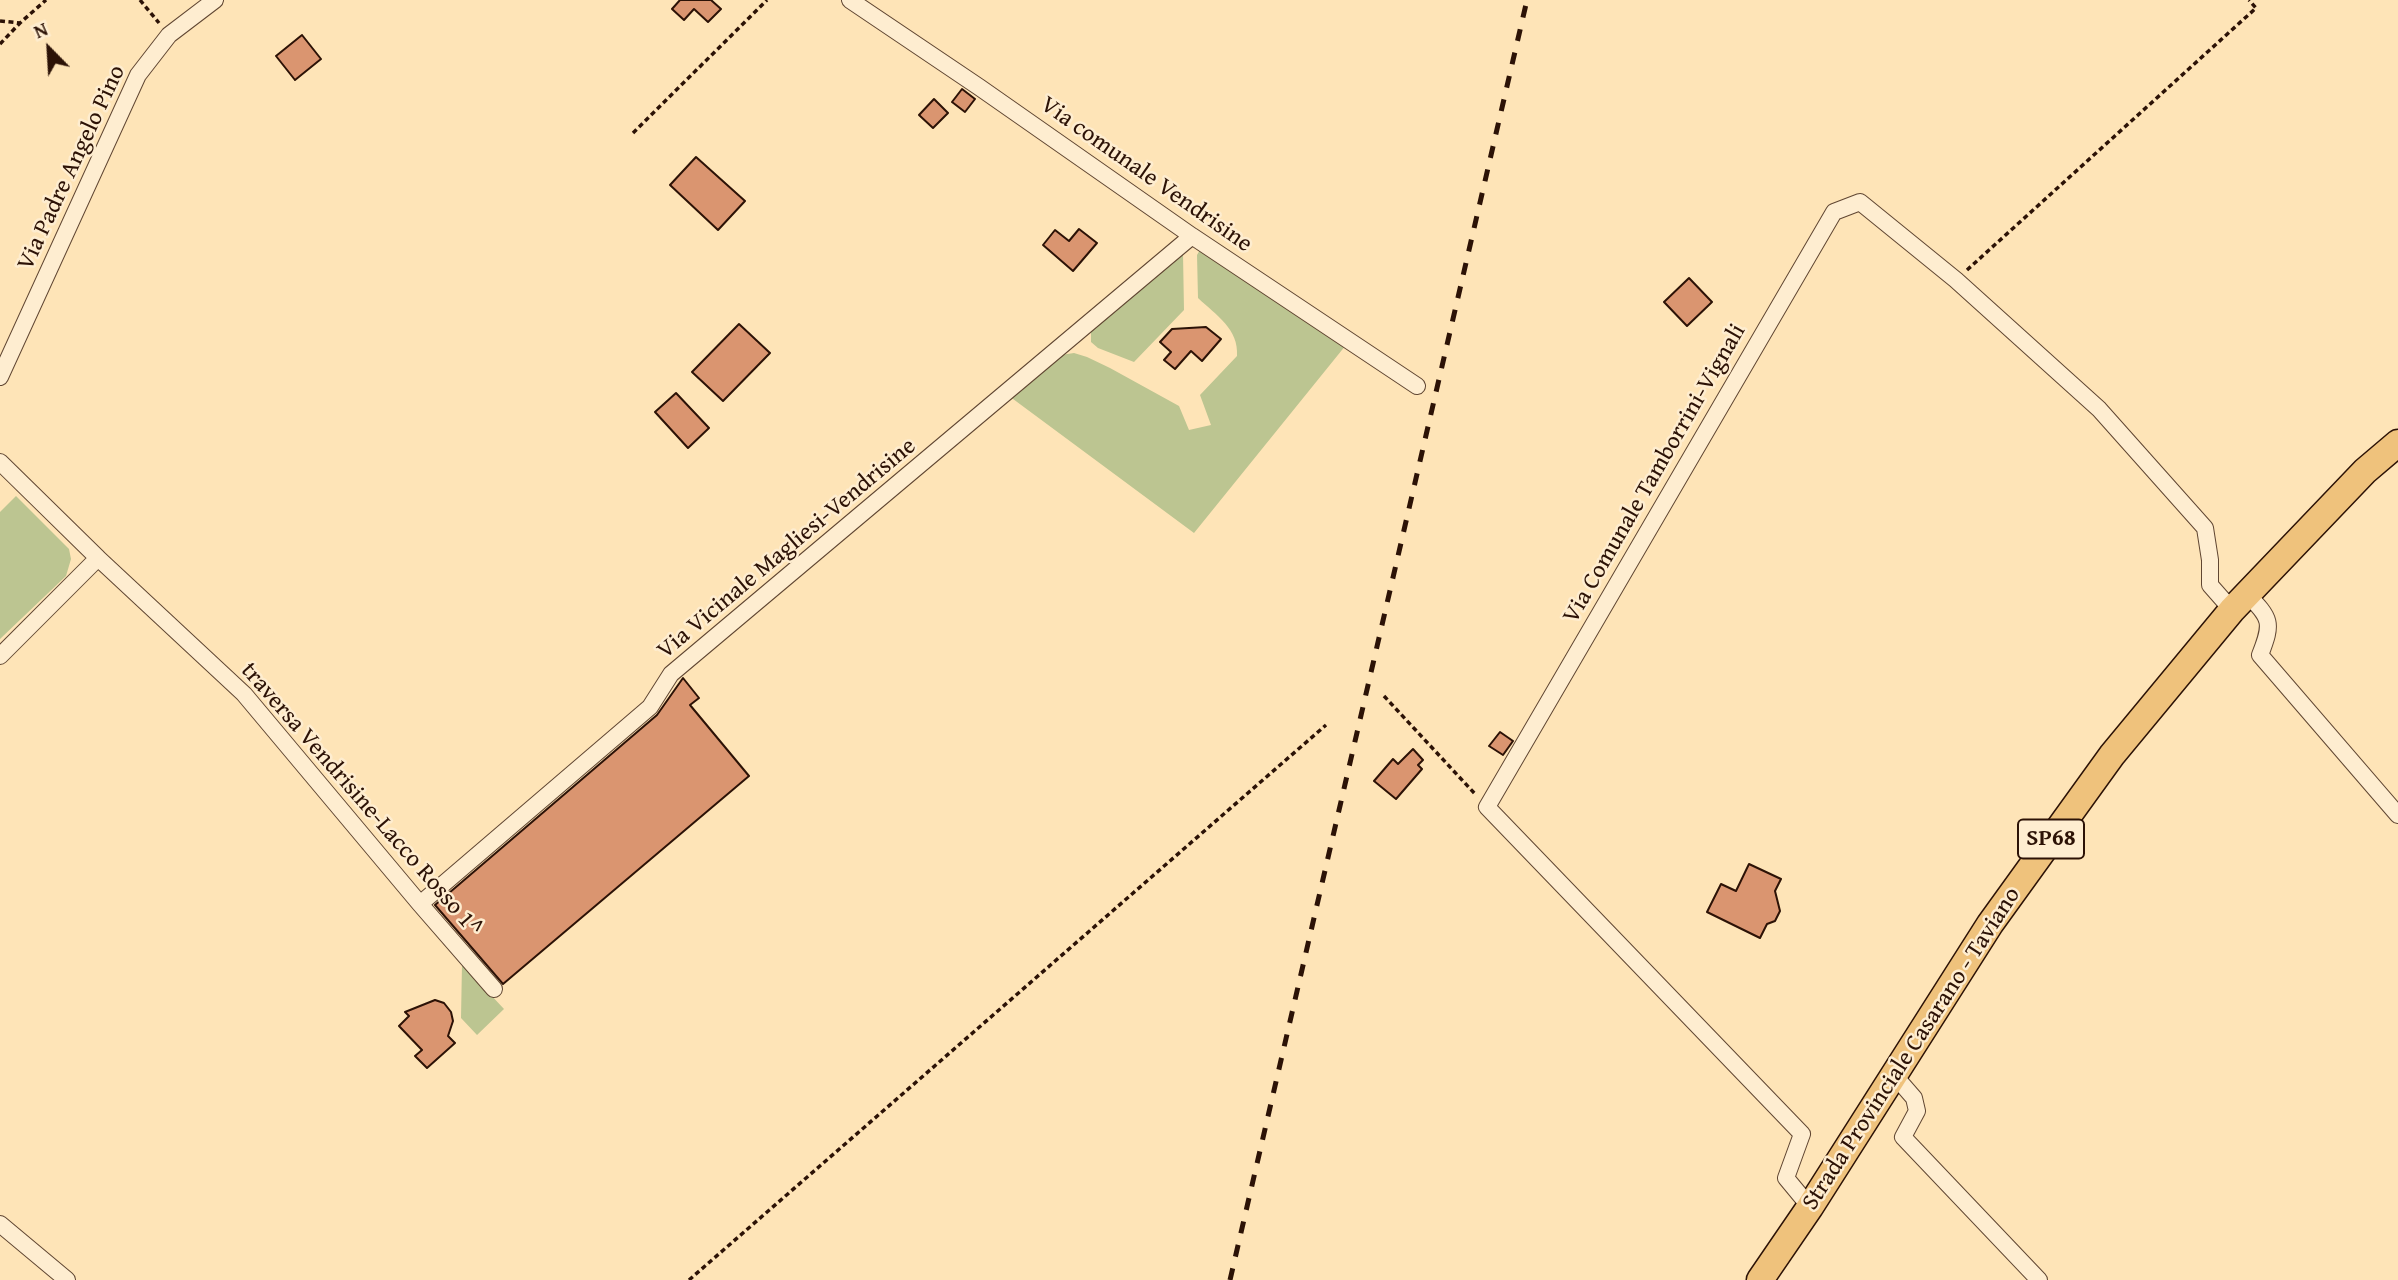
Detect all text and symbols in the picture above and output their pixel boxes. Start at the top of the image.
north arrow [14,14,84,84]
text: N [29,14,52,45]
street label: Via Padre Angelo Pino [12,61,132,275]
street label: Via comunale Vendrisine [1034,91,1258,259]
street label: Via Comunale Tamborrini-Vignali [1557,319,1753,629]
street label: Via Vicinale Magliesi-Vendrisine [652,432,922,666]
street label: traversa Vendrisine-Lacco Rosso 1^ [234,657,488,943]
road number: SP68 [2018,820,2084,859]
street label: Strada Provinciale Casarano - Taviano [1797,882,2027,1216]

